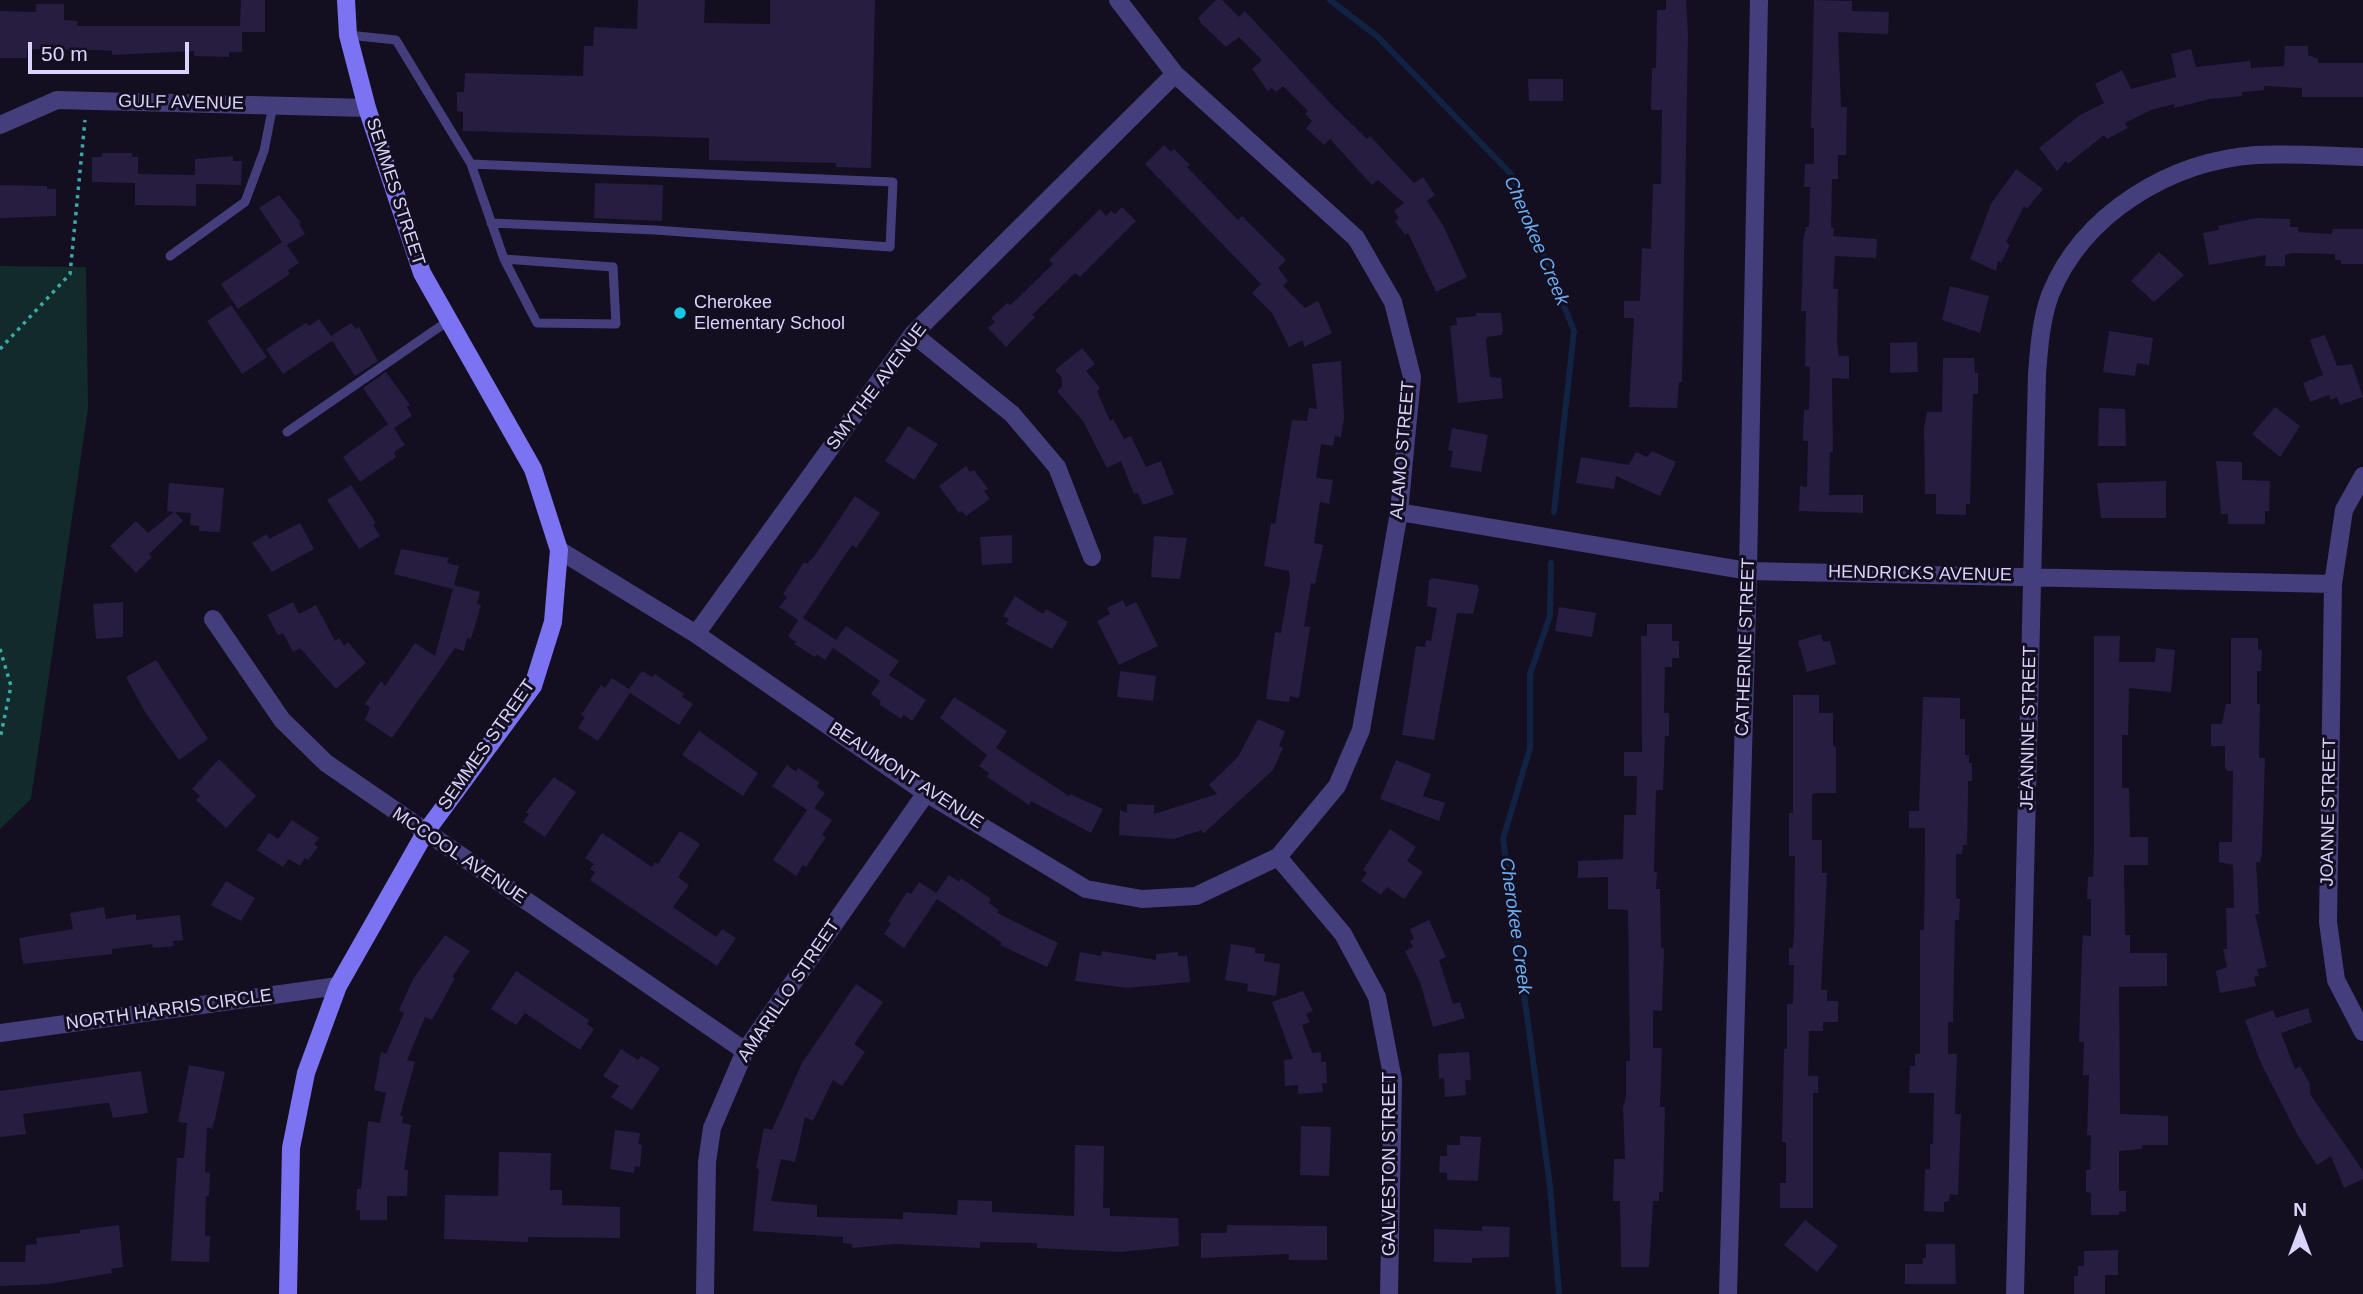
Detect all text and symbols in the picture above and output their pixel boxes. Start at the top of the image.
scale bar [32,28,192,72]
text: 50 m [41,42,88,65]
street label: GULF AVENUE [118,91,244,115]
street label: SEMMES STREET [361,115,429,269]
water label: Cherokee Creek [1498,173,1574,309]
place label: Cherokee Elementary School [694,292,845,334]
marker: Cherokee Elementary School [672,305,688,321]
street label: SMYTHE AVENUE [822,320,932,454]
street label: ALAMO STREET [1386,380,1420,520]
street label: CATHERINE STREET [1732,557,1760,737]
street label: HENDRICKS AVENUE [1828,562,2012,586]
street label: JEANNINE STREET [2017,645,2041,811]
street label: SEMMES STREET [434,676,540,814]
street label: BEAUMONT AVENUE [825,718,987,834]
street label: JOANNE STREET [2317,737,2341,887]
street label: MCCOOL AVENUE [388,803,530,909]
water label: Cherokee Creek [1494,856,1536,996]
street label: AMARILLO STREET [733,916,845,1066]
street label: NORTH HARRIS CIRCLE [65,985,273,1035]
street label: GALVESTON STREET [1379,1072,1401,1256]
north arrow [2265,1196,2335,1266]
text: N [2293,1199,2307,1220]

